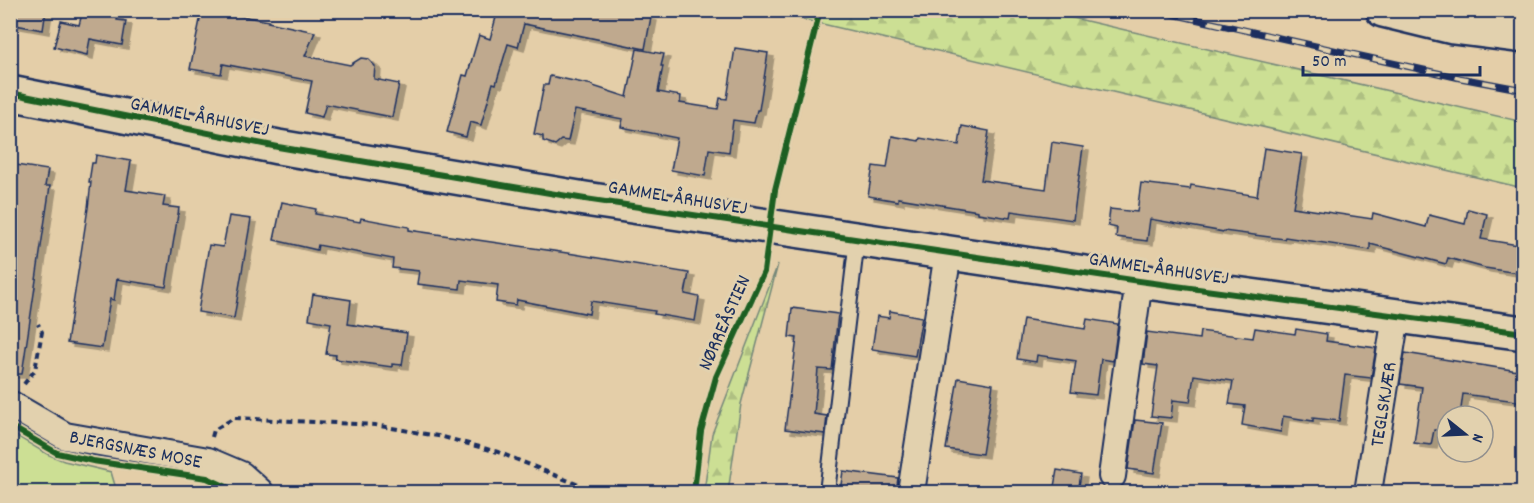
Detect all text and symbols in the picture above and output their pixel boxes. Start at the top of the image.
scale bar [1303,39,1480,77]
text: 50 m [1312,50,1347,75]
street label: GAMMEL ÅRHUSVEJ [128,91,271,145]
street label: GAMMEL ÅRHUSVEJ [606,174,749,224]
street label: GAMMEL ÅRHUSVEJ [1087,246,1230,294]
street label: NØRREÅSTIEN [692,271,759,375]
street label: TEGLSKJÆR [1364,360,1405,449]
north arrow [1435,404,1495,464]
street label: BJERGSNÆS MOSE [67,424,204,477]
text: N [1465,431,1489,445]

